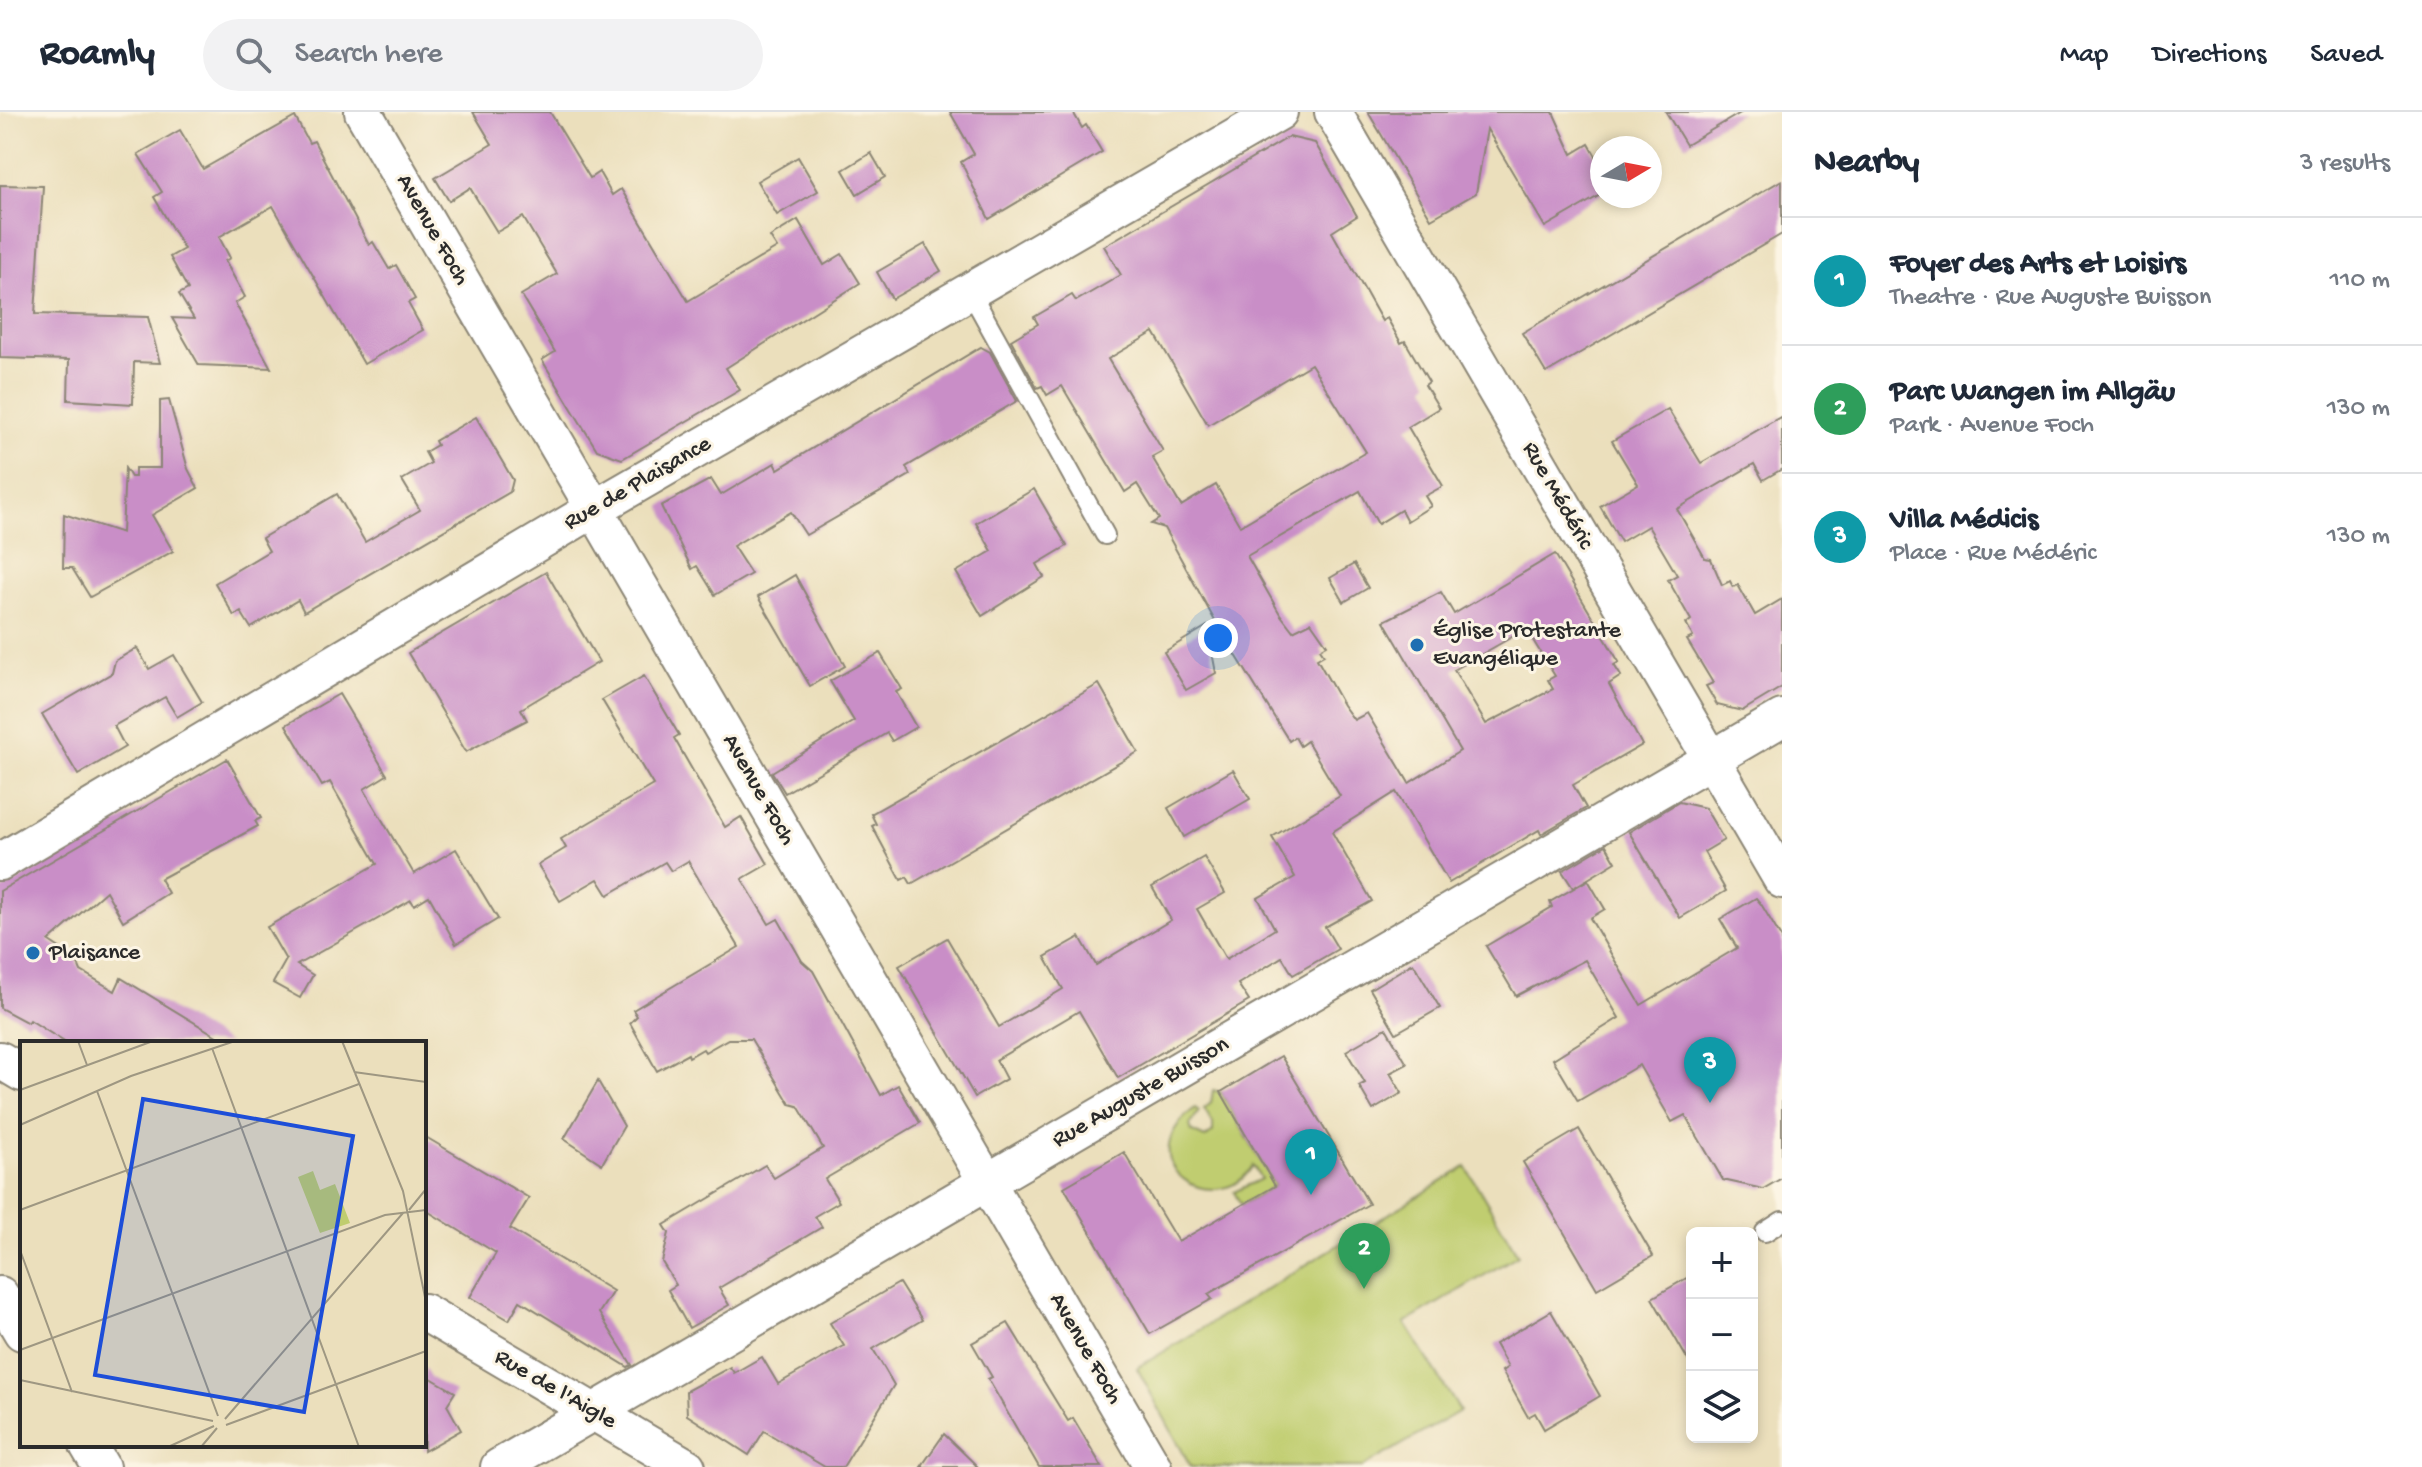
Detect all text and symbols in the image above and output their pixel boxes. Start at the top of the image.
search box [203,19,763,91]
text: Roamly [40,33,155,77]
icon: search [231,33,275,77]
text: Search here [295,38,443,73]
text: Map [2060,39,2108,72]
text: Directions [2152,39,2266,72]
text: Saved [2310,39,2382,72]
north arrow [1590,136,1662,208]
text: Nearby [1814,144,1919,184]
text: 3 results [2300,149,2390,180]
street label: Avenue Foch [389,169,476,291]
text: Foyer des Arts et Loisirs [1890,248,2186,283]
text: 1 [1835,266,1845,297]
text: 110 m [2330,266,2390,297]
text: Theatre · Rue Auguste Buisson [1890,283,2211,314]
text: Parc Wangen im Allgäu [1890,376,2175,411]
text: 2 [1834,394,1846,425]
text: 130 m [2327,394,2390,425]
text: Park · Avenue Foch [1890,411,2094,442]
street label: Rue de Plaisance [559,430,717,538]
street label: Rue Médéric [1515,437,1600,556]
text: Villa Médicis [1890,504,2038,539]
text: 3 [1833,522,1847,553]
text: 130 m [2327,522,2390,553]
text: Place · Rue Médéric [1890,539,2096,570]
place label: Église Protestante Evangélique [1433,617,1622,674]
your location [1198,618,1238,658]
marker: Église Protestante Evangélique [1408,636,1426,654]
street label: Avenue Foch [715,729,802,851]
place label: Plaisance [48,939,141,968]
marker: Plaisance [24,944,42,962]
street label: Rue Auguste Buisson [1047,1030,1235,1155]
pin: 3 [1684,1037,1736,1103]
inset map [20,1041,426,1447]
pin: 1 [1285,1129,1337,1195]
pin: 2 [1338,1223,1390,1289]
map controls [1686,1227,1758,1443]
button: + [1686,1227,1758,1299]
street label: Avenue Foch [1042,1288,1129,1410]
button: − [1686,1299,1758,1371]
street label: Rue de l'Aigle [489,1343,622,1437]
button: layers [1686,1371,1758,1443]

